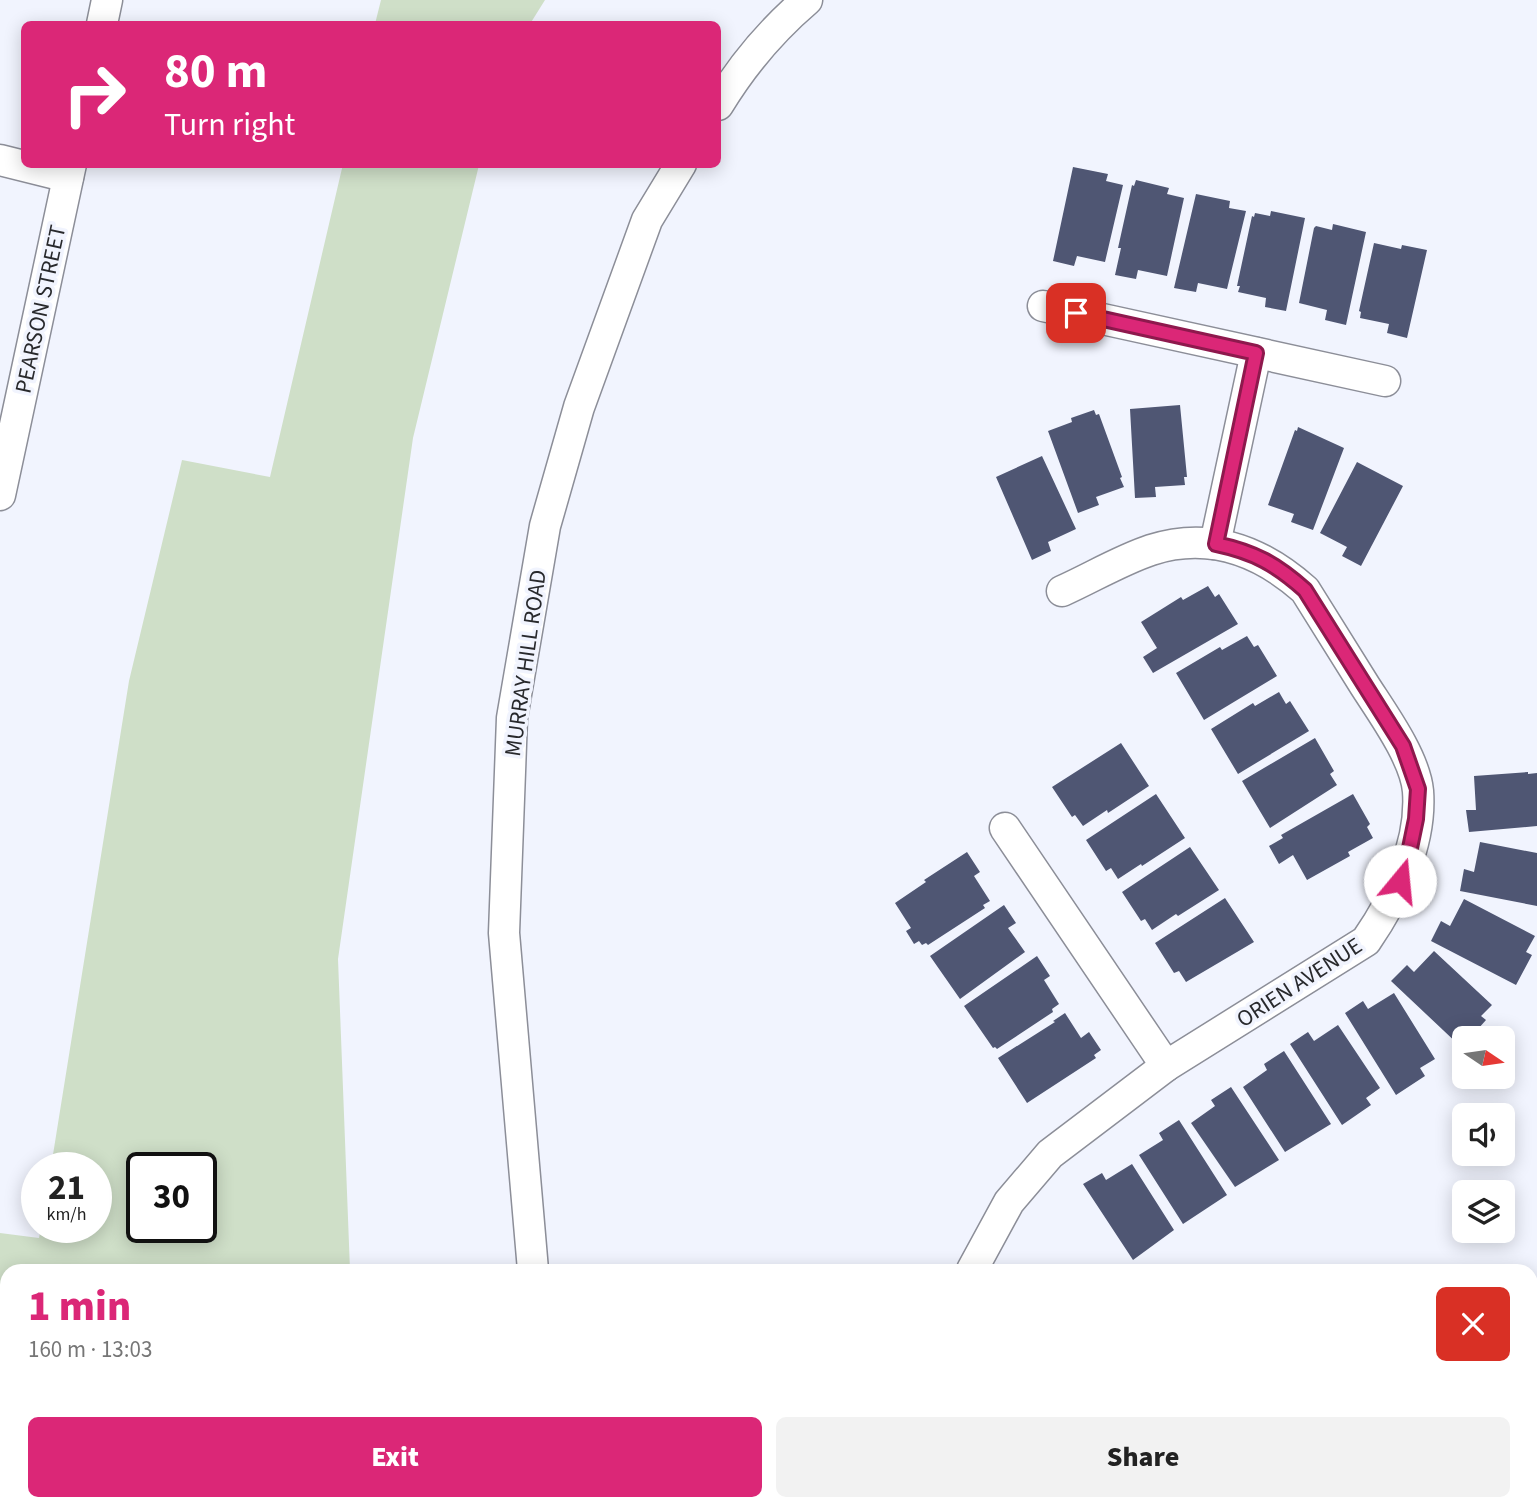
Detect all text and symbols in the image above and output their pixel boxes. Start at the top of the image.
text: 80 m [164,37,268,107]
icon: right [49,49,140,140]
text: Turn right [164,102,295,148]
street label: PEARSON STREET [7,222,74,396]
pin [1046,283,1106,343]
icon: arrive [1057,294,1095,332]
street label: MURRAY HILL ROAD [496,568,555,759]
position arrow [1363,844,1437,918]
street label: ORIEN AVENUE [1230,929,1369,1035]
north arrow [1452,1026,1516,1088]
map controls [1452,1026,1515,1243]
button: sound [1452,1103,1515,1166]
speed limit sign: 30 [126,1152,217,1243]
text: 21 [48,1163,85,1213]
button: layers [1452,1180,1515,1243]
text: km/h [47,1202,86,1227]
text: 1 min [28,1277,131,1337]
button: close [1436,1287,1510,1361]
text: 160 m · 13:03 [28,1333,152,1366]
button: Exit [28,1417,762,1497]
button: Share [776,1417,1510,1497]

